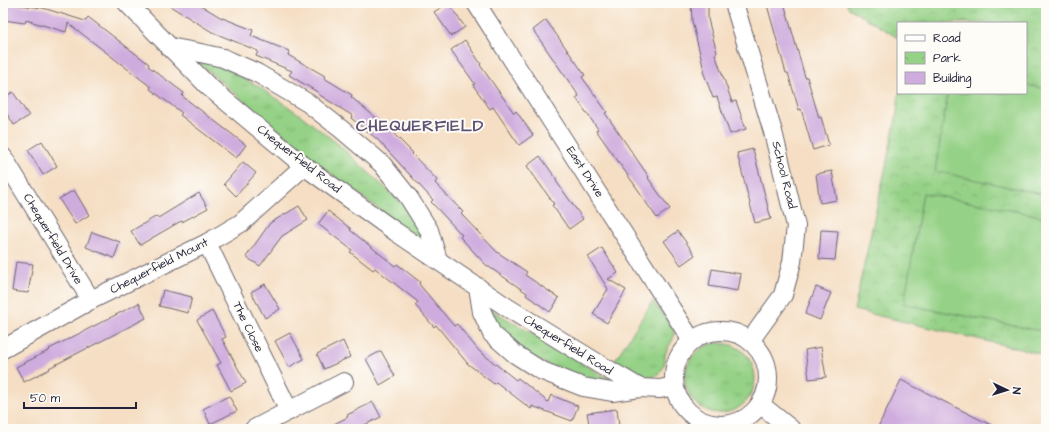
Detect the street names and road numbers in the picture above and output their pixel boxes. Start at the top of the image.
street label: Chequerfield Road [254,121,344,197]
street label: School Road [767,139,801,211]
street label: East Drive [562,143,608,201]
street label: Chequerfield Drive [19,190,87,288]
street label: Chequerfield Mount [107,234,211,298]
street label: The Close [228,299,268,356]
street label: Chequerfield Road [520,311,616,379]

